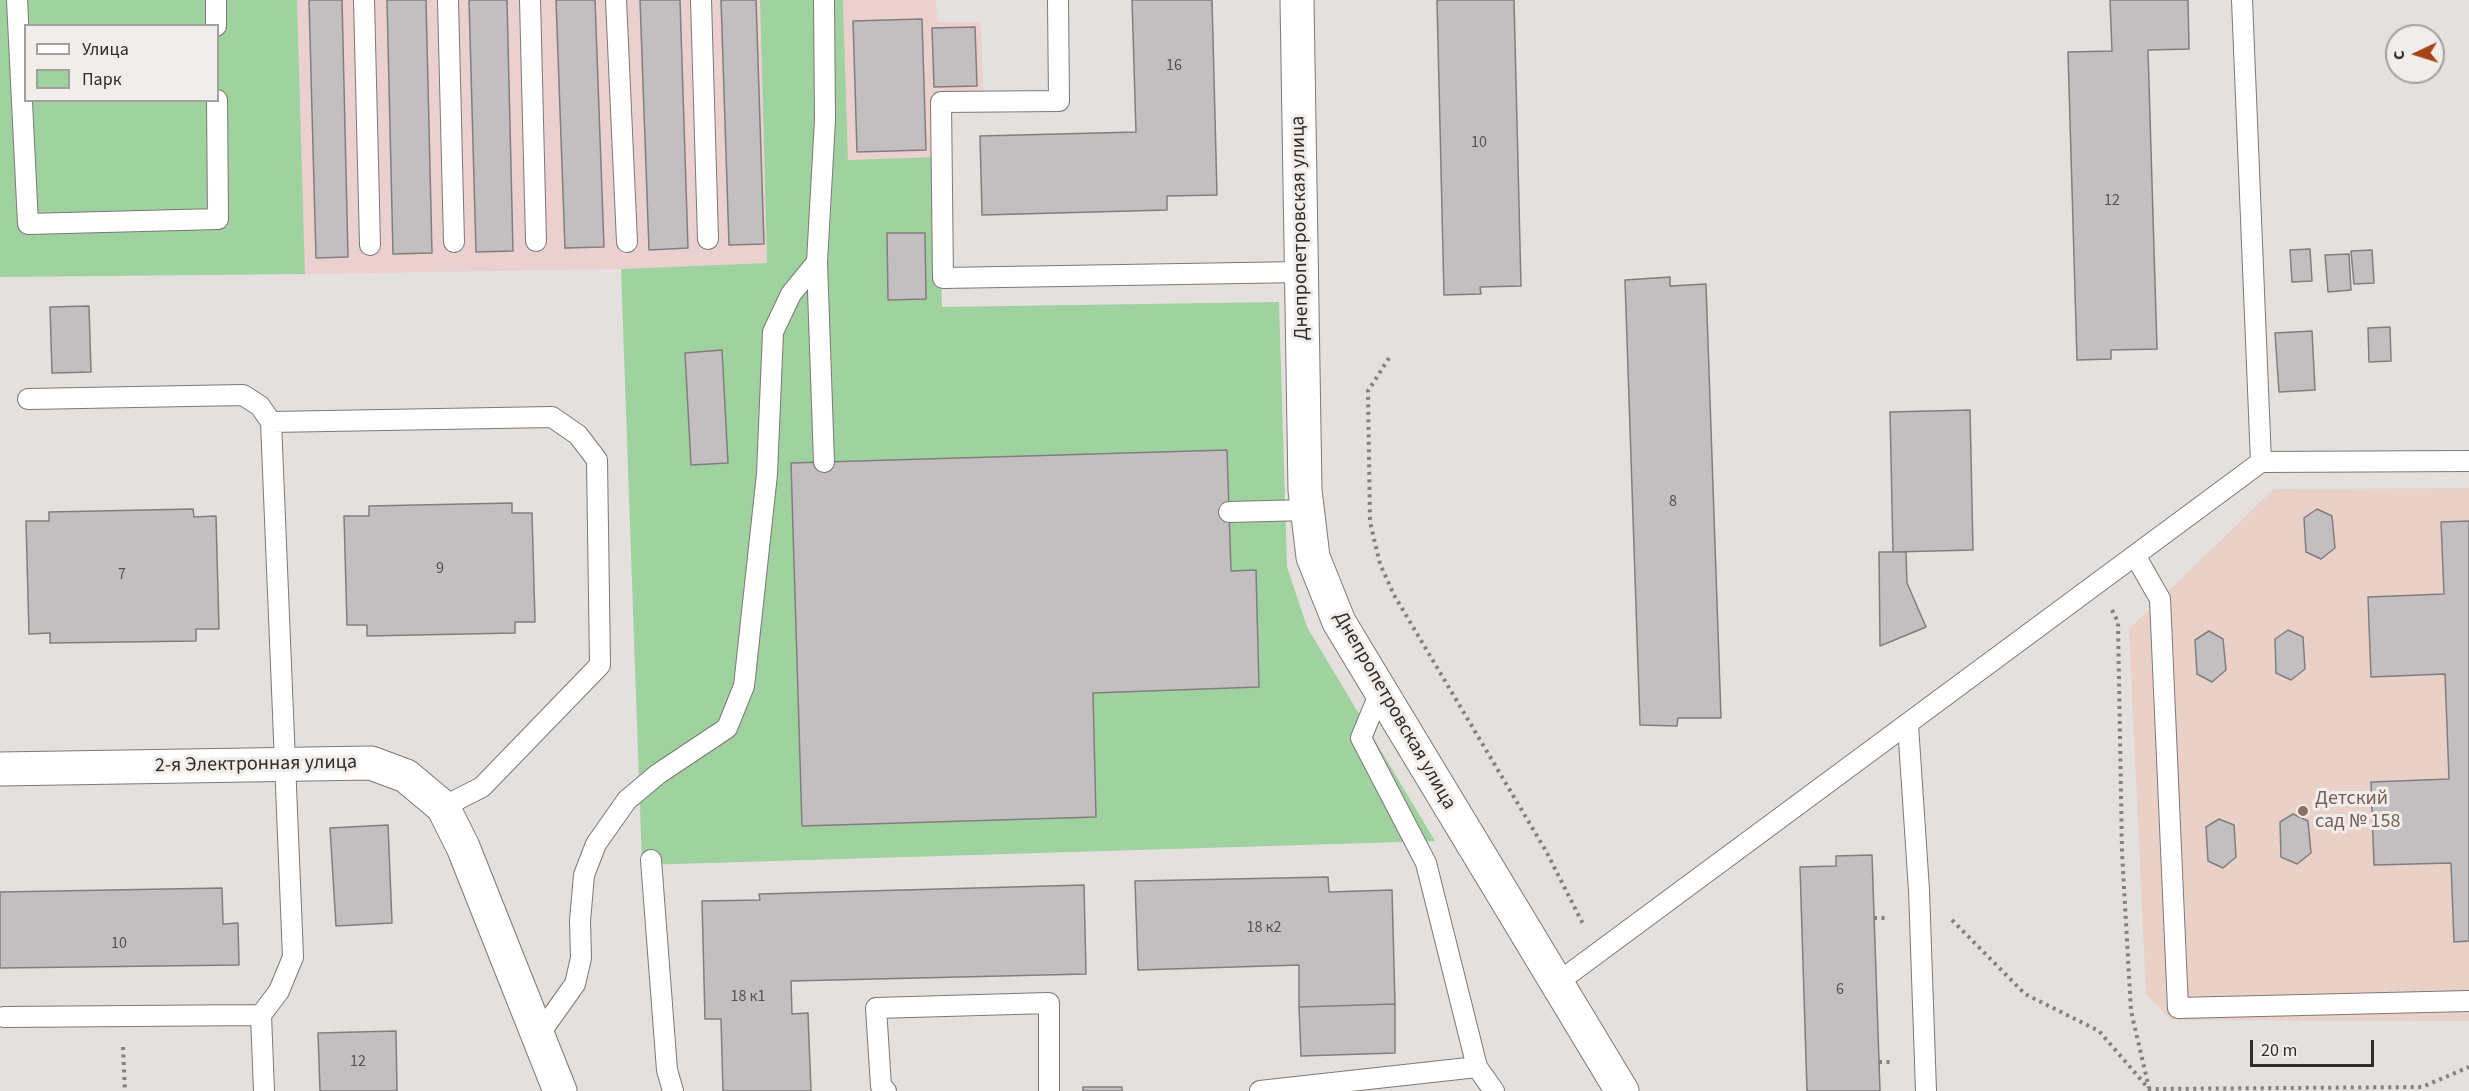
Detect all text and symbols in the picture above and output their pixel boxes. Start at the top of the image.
legend [24,24,219,102]
north arrow [2385,24,2445,84]
text: Улица [82,37,129,62]
text: С [2388,50,2410,61]
house number: 16 [1166,56,1182,76]
text: Парк [82,67,122,92]
street label: Днепропетровская улица [1287,115,1315,341]
house number: 10 [1471,133,1487,153]
house number: 12 [2104,191,2120,211]
house number: 8 [1669,492,1677,512]
house number: 9 [436,559,444,579]
house number: 7 [118,565,126,585]
street label: Днепропетровская улица [1327,608,1461,814]
street label: 2-я Электронная улица [155,751,357,779]
place label: Детский сад № 158 [2315,788,2400,835]
marker: Детский сад № 158 [2296,804,2310,818]
house number: 18 к2 [1247,918,1281,938]
house number: 10 [111,934,127,954]
house number: 6 [1836,980,1844,1000]
house number: 18 к1 [731,987,765,1007]
scale bar [2253,1028,2378,1066]
text: 20 m [2261,1038,2297,1063]
house number: 12 [350,1052,366,1072]

